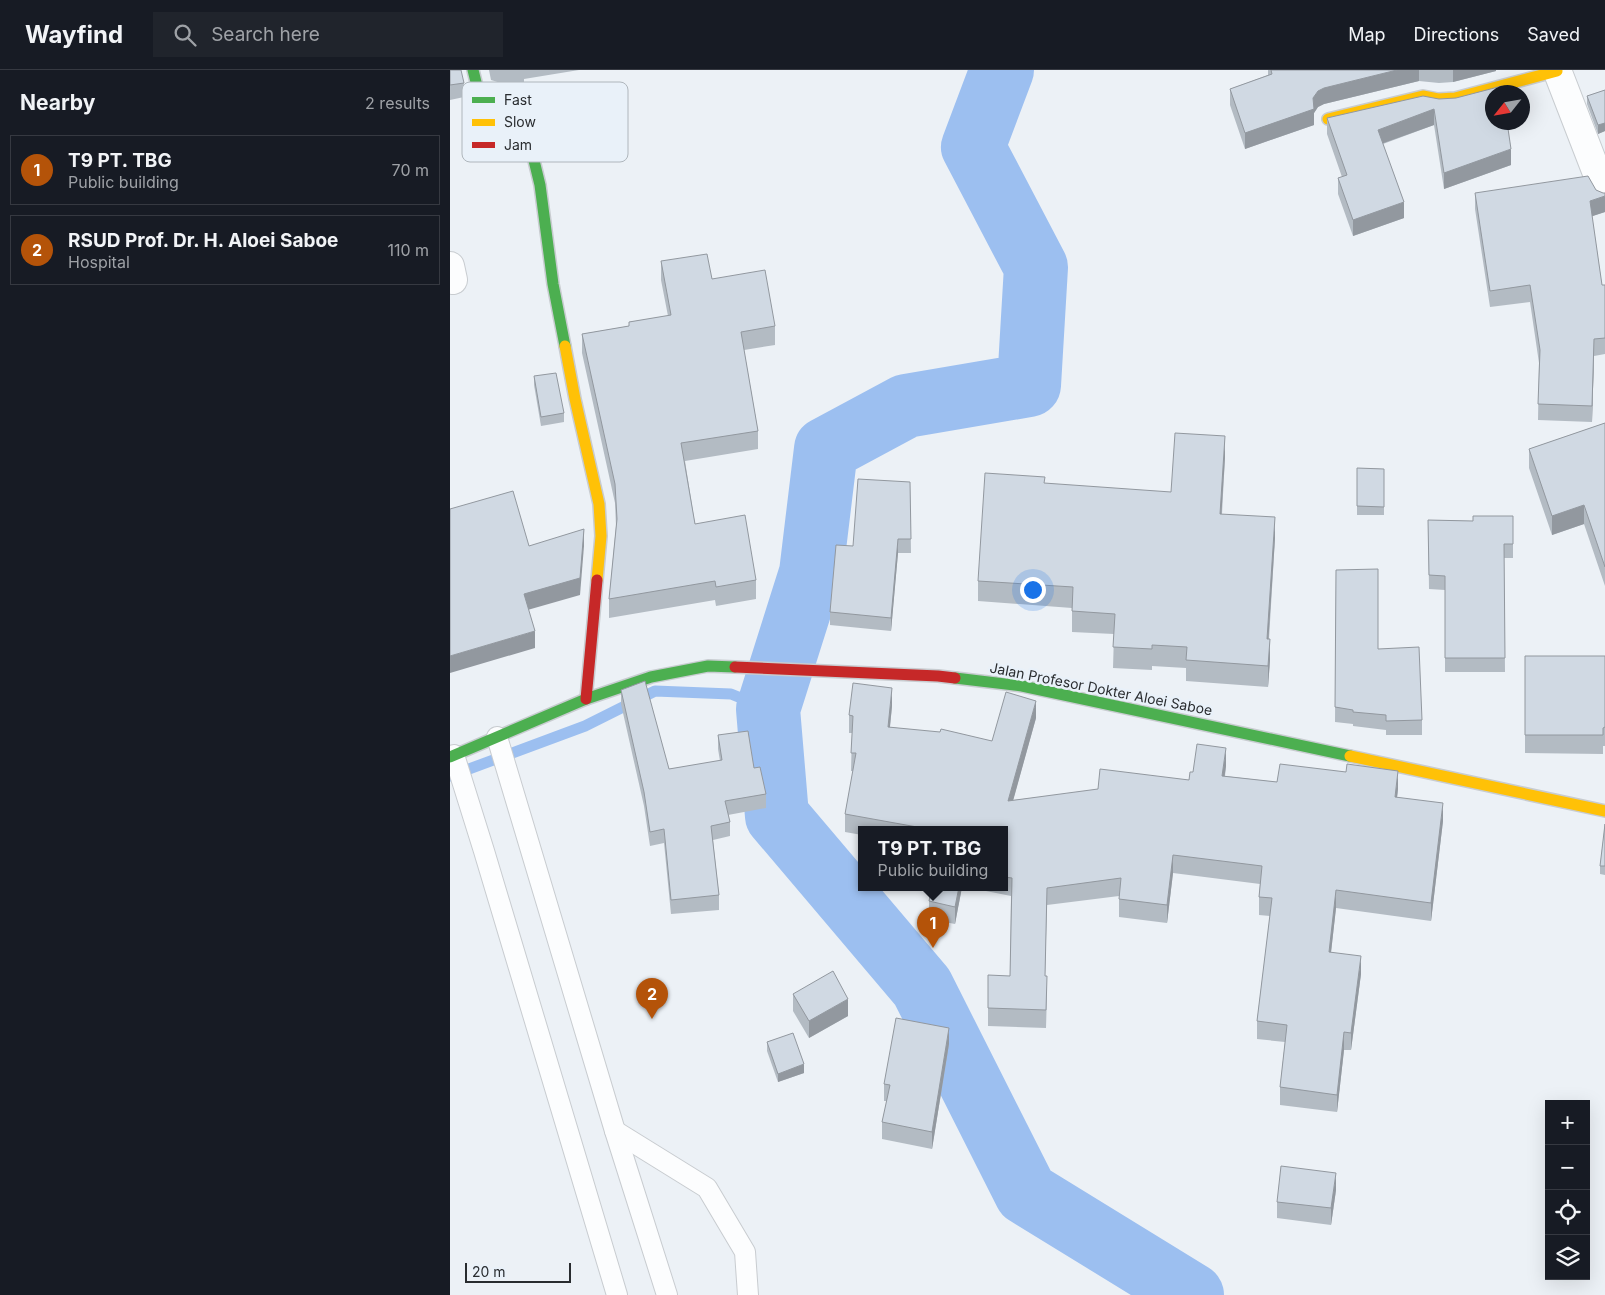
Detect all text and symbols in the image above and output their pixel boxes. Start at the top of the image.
search box [153,12,503,57]
text: Wayfind [25,20,123,49]
icon: search [171,21,199,49]
text: Search here [211,23,320,46]
text: Map [1348,24,1386,45]
text: Directions [1414,24,1499,45]
text: Saved [1527,24,1580,45]
legend [462,82,628,162]
north arrow [1485,85,1530,130]
text: Nearby [20,90,95,115]
text: Fast [504,91,532,108]
text: 2 results [365,93,430,113]
text: Slow [504,113,536,130]
text: Jam [504,136,532,153]
text: T9 PT. TBG [68,149,172,172]
text: 1 [34,160,40,180]
text: 70 m [392,160,429,180]
text: Public building [68,172,179,192]
text: RSUD Prof. Dr. H. Aloei Saboe [68,229,338,252]
text: 2 [32,240,42,260]
text: 110 m [387,240,429,260]
text: Hospital [68,252,130,272]
your location [1020,577,1046,603]
street label: Jalan Profesor Dokter Aloei Saboe [988,659,1214,718]
popup [858,826,1008,891]
text: T9 PT. TBG [878,837,981,860]
text: Public building [878,860,988,880]
pin: 1 [917,907,949,948]
pin: 2 [636,978,668,1019]
map controls [1545,1100,1590,1280]
button: + [1545,1100,1590,1145]
button: − [1545,1145,1590,1190]
button: locate [1545,1190,1590,1235]
button: layers [1545,1235,1590,1280]
scale bar [465,1260,571,1283]
text: 20 m [472,1263,506,1280]

